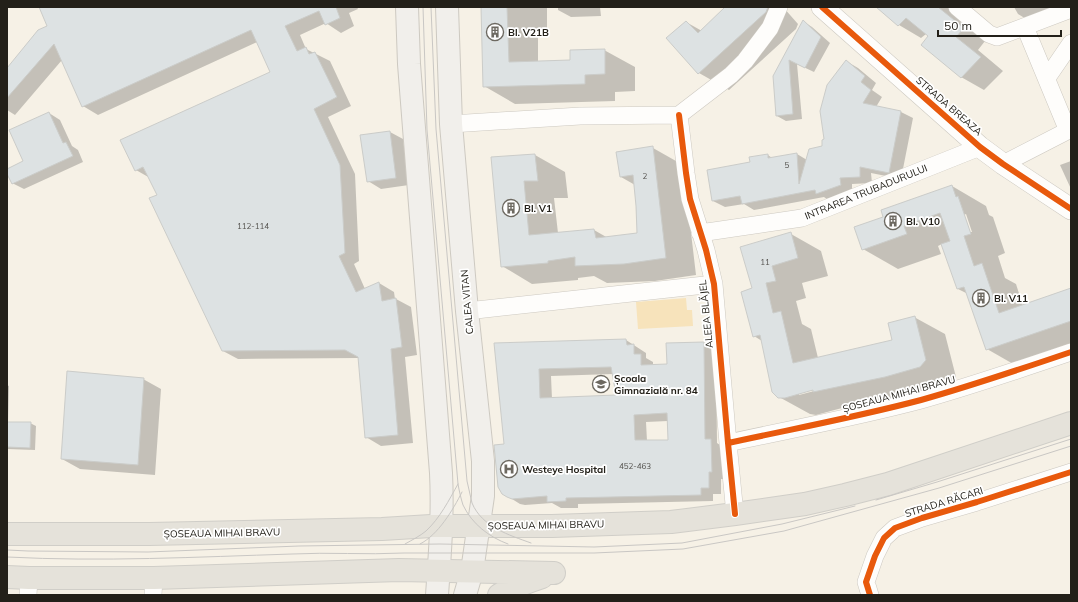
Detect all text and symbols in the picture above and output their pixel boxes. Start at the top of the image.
scale bar [938,12,1061,38]
text: 50 m [944,18,972,33]
building icon: Bl. V21B [485,22,505,42]
place label: Bl. V21B [508,26,549,39]
street label: STRADA BREAZA [913,74,985,139]
house number: 5 [785,160,790,170]
street label: INTRAREA TRUBADURULUI [803,161,929,223]
house number: 2 [643,171,648,181]
building icon: Bl. V1 [501,198,521,218]
place label: Bl. V1 [524,202,552,215]
building icon: Bl. V10 [883,211,903,231]
place label: Bl. V10 [906,215,940,228]
house number: 112-114 [237,221,269,231]
house number: 11 [760,257,770,267]
street label: CALEA VITAN [458,269,476,335]
street label: ALEEA BLĂJEL [696,279,716,349]
building icon: Bl. V11 [971,288,991,308]
place label: Bl. V11 [994,292,1028,305]
place label: Școala Gimnazială nr. 84 [614,372,698,397]
street label: ȘOSEAUA MIHAI BRAVU [841,373,957,415]
school or university icon: Școala Gimnazială nr. 84 [591,374,611,394]
hospital icon: Westeye Hospital [499,459,519,479]
house number: 452-463 [619,461,651,471]
place label: Westeye Hospital [522,463,606,476]
street label: STRADA RĂCARI [903,484,985,520]
street label: ȘOSEAUA MIHAI BRAVU [488,517,604,533]
street label: ȘOSEAUA MIHAI BRAVU [164,525,280,541]

